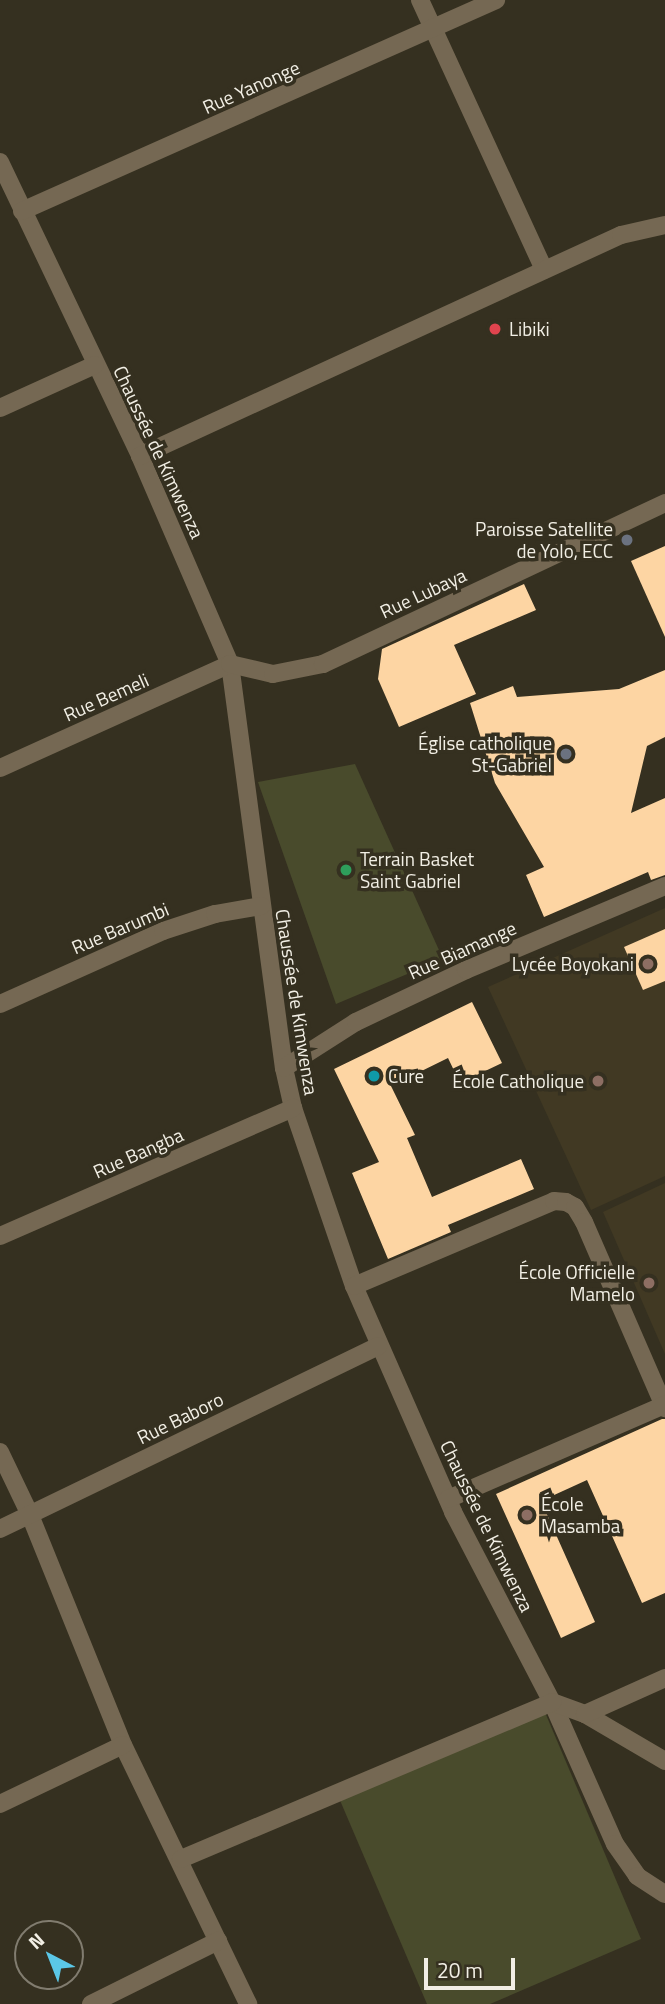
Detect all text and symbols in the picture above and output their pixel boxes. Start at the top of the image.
street label: Rue Yanonge [199,55,303,119]
place label: Libiki [509,318,550,340]
marker: Libiki [487,321,503,337]
street label: Chaussée de Kimwenza [109,362,209,542]
place label: Paroisse Satellite de Yolo, ECC [475,518,613,562]
marker: Paroisse Satellite de Yolo, ECC [619,532,635,548]
street label: Rue Lubaya [376,563,470,623]
street label: Rue Bemeli [60,668,152,726]
place label: Église catholique St-Gabriel [418,732,552,776]
marker: Église catholique St-Gabriel [558,746,574,762]
place label: Terrain Basket Saint Gabriel [360,848,474,892]
marker: Terrain Basket Saint Gabriel [338,862,354,878]
street label: Rue Barumbi [68,897,172,959]
street label: Chaussée de Kimwenza [271,907,323,1097]
street label: Rue Biamange [404,916,520,984]
place label: Lycée Boyokani [512,953,634,975]
marker: Lycée Boyokani [640,956,656,972]
place label: Cure [388,1065,424,1087]
marker: Cure [366,1068,382,1084]
place label: École Catholique [452,1070,584,1092]
marker: École Catholique [590,1073,606,1089]
street label: Rue Bangba [89,1123,187,1183]
place label: École Officielle Mamelo [519,1261,635,1305]
marker: École Officielle Mamelo [641,1275,657,1291]
street label: Rue Baboro [133,1387,227,1449]
street label: Chaussée de Kimwenza [436,1436,538,1616]
place label: École Masamba [541,1493,620,1537]
marker: École Masamba [519,1507,535,1523]
north arrow [14,1920,84,1990]
text: N [21,1925,51,1956]
scale bar [427,1944,518,1988]
text: 20 m [437,1954,483,1986]

